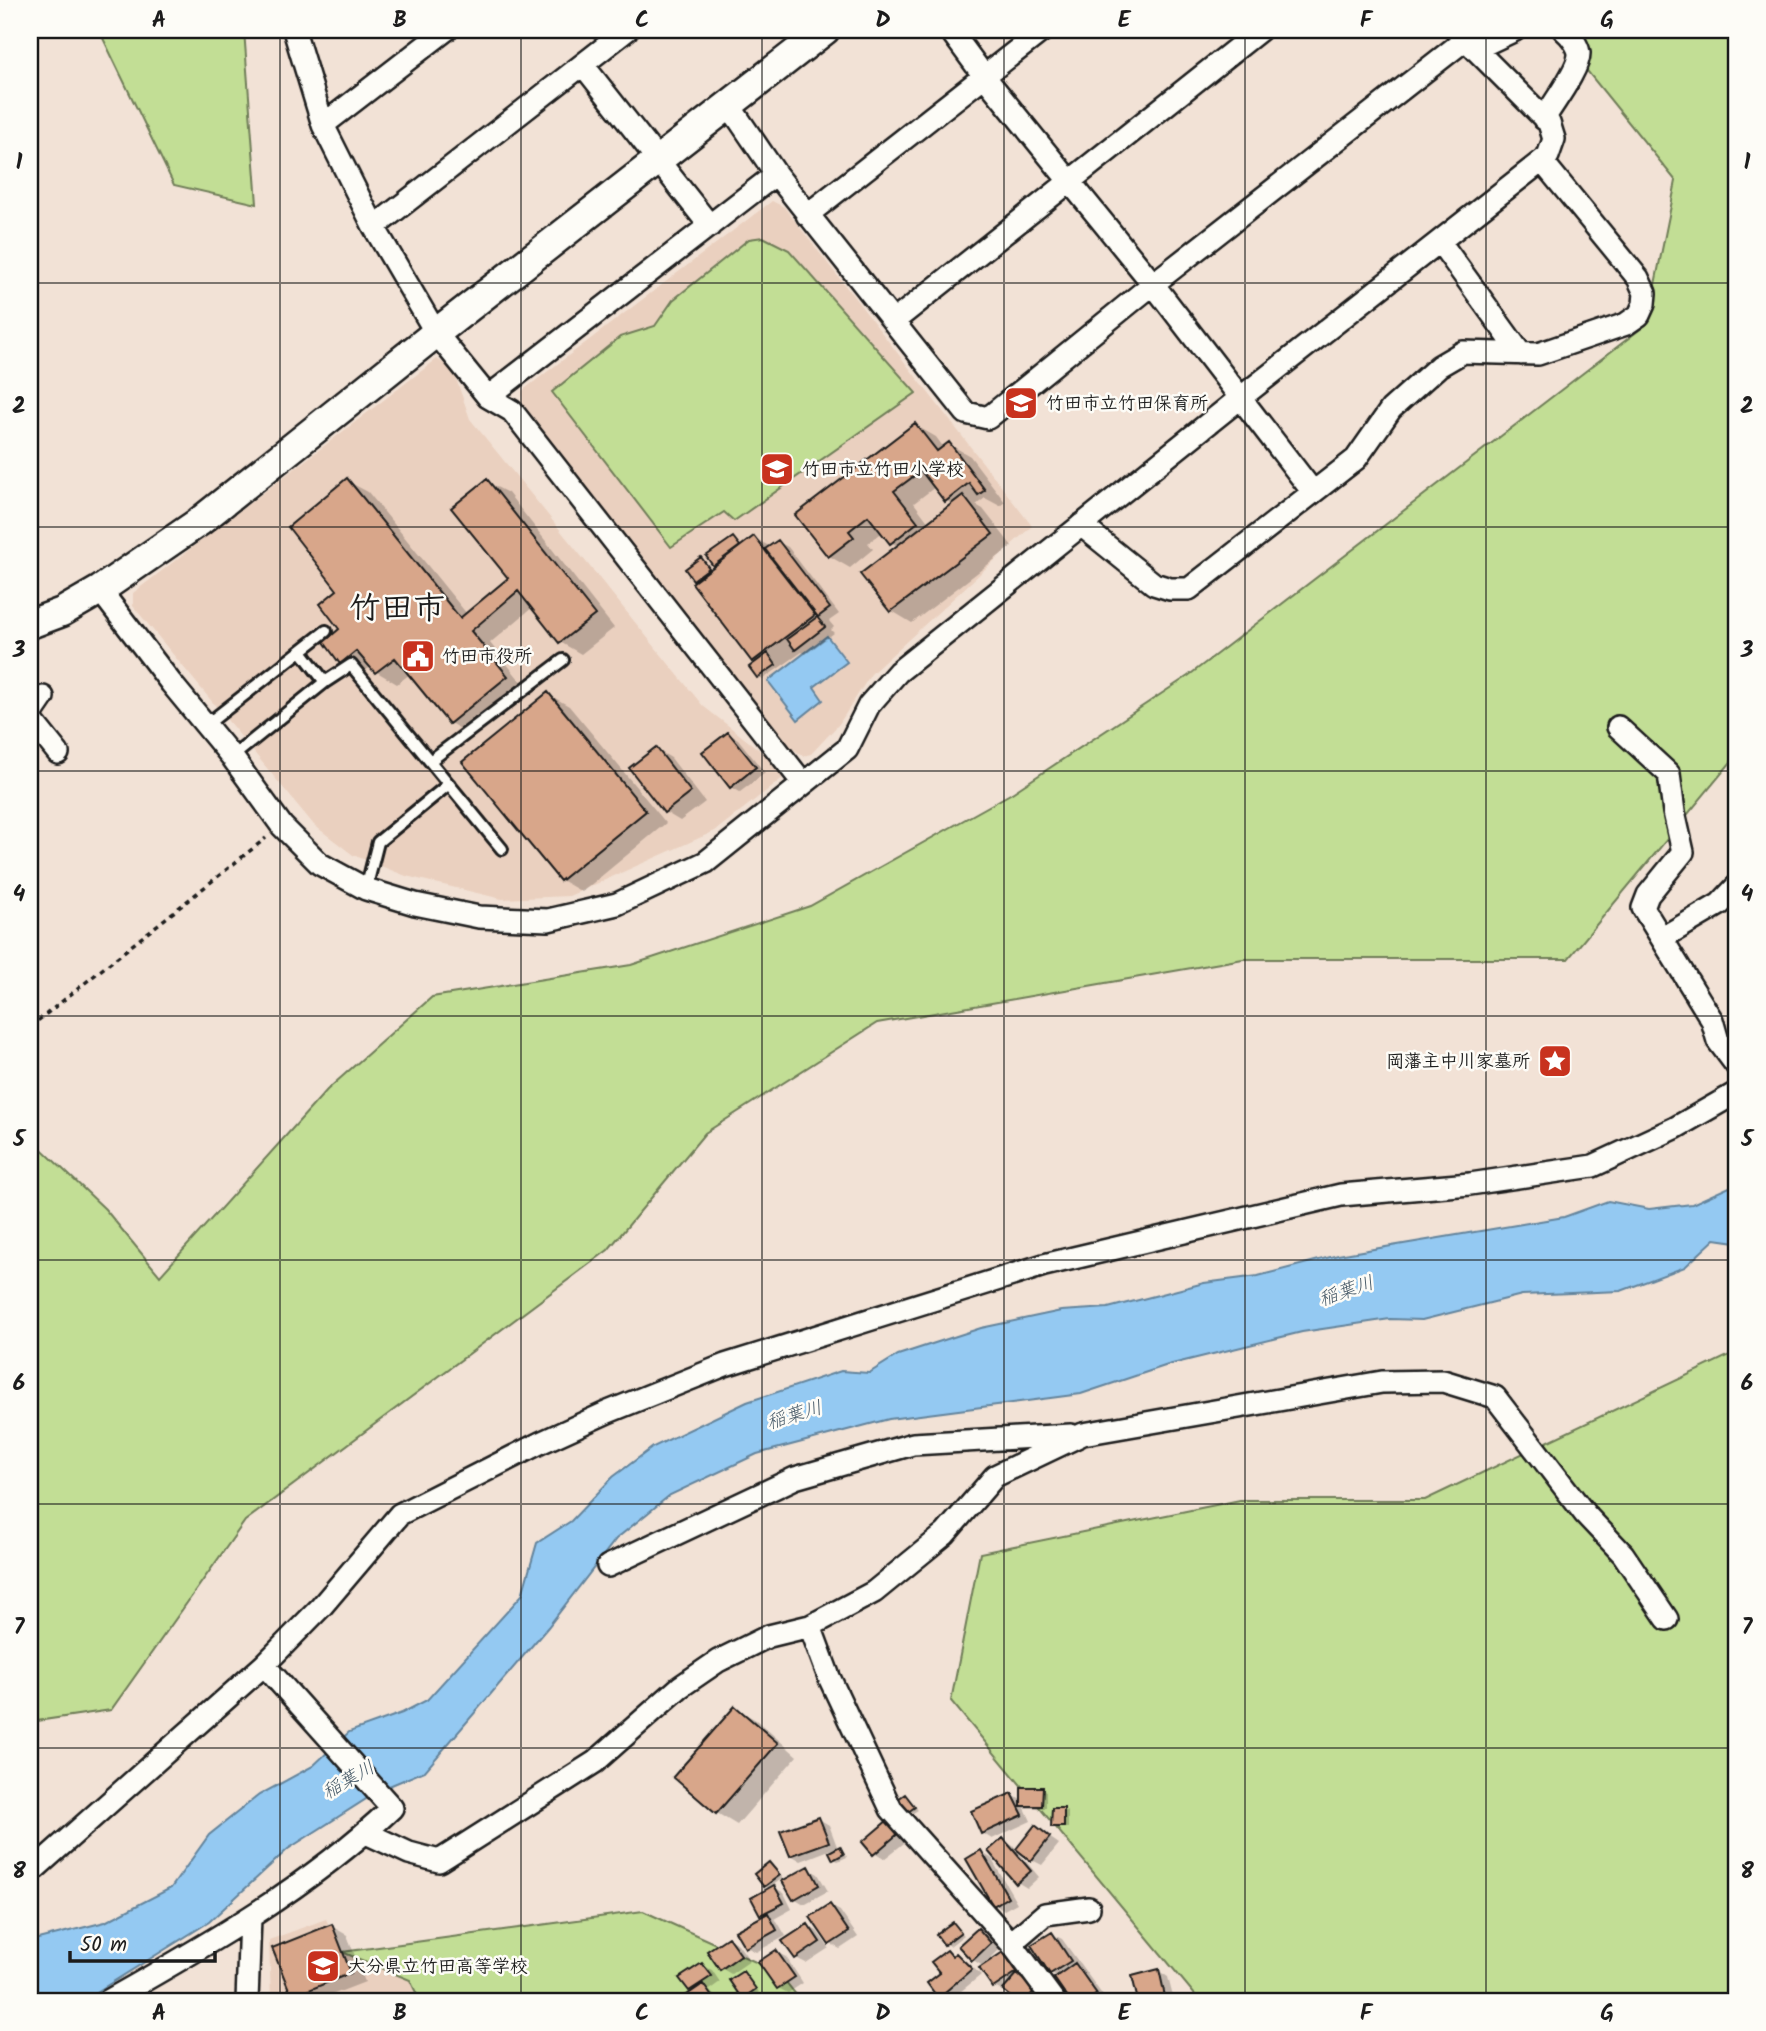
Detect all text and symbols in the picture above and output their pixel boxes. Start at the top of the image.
text: A [152,3,166,39]
text: B [393,3,407,39]
text: C [635,3,649,39]
text: D [875,3,891,39]
text: E [1118,3,1132,39]
text: F [1360,3,1374,39]
text: G [1600,3,1614,39]
text: 1 [16,145,23,181]
text: 1 [1744,145,1751,181]
school or university icon: 竹田市立竹田保育所 [1002,384,1040,422]
text: 2 [12,389,26,425]
text: 2 [1740,389,1754,425]
place label: 竹田市立竹田保育所 [1046,390,1208,419]
school or university icon: 竹田市立竹田小学校 [758,450,796,488]
place label: 竹田市立竹田小学校 [802,456,964,485]
district label: 竹田市 [349,584,445,635]
text: 3 [12,633,26,669]
text: 3 [1740,633,1754,669]
public building icon: 竹田市役所 [399,637,437,675]
place label: 竹田市役所 [442,643,532,672]
text: 4 [13,877,26,913]
text: 4 [1741,877,1754,913]
place icon: 岡藩主中川家墓所 [1536,1042,1574,1080]
place label: 岡藩主中川家墓所 [1386,1048,1530,1077]
text: 5 [12,1122,27,1158]
text: 5 [1740,1122,1755,1158]
water label: 稲葉川 [1315,1268,1378,1315]
text: 6 [13,1366,25,1402]
text: 6 [1741,1366,1753,1402]
water label: 稲葉川 [763,1393,826,1439]
text: 7 [14,1610,26,1646]
text: 7 [1742,1610,1754,1646]
water label: 稲葉川 [317,1753,381,1808]
text: 8 [12,1854,26,1890]
text: 8 [1740,1854,1754,1890]
scale bar [70,1919,215,1963]
text: 50 m [80,1929,127,1962]
school or university icon: 大分県立竹田高等学校 [304,1947,342,1985]
place label: 大分県立竹田高等学校 [348,1953,528,1982]
text: A [152,1996,166,2031]
text: B [393,1996,407,2031]
text: C [635,1996,649,2031]
text: D [875,1996,891,2031]
text: E [1118,1996,1132,2031]
text: F [1360,1996,1374,2031]
text: G [1600,1996,1614,2031]

